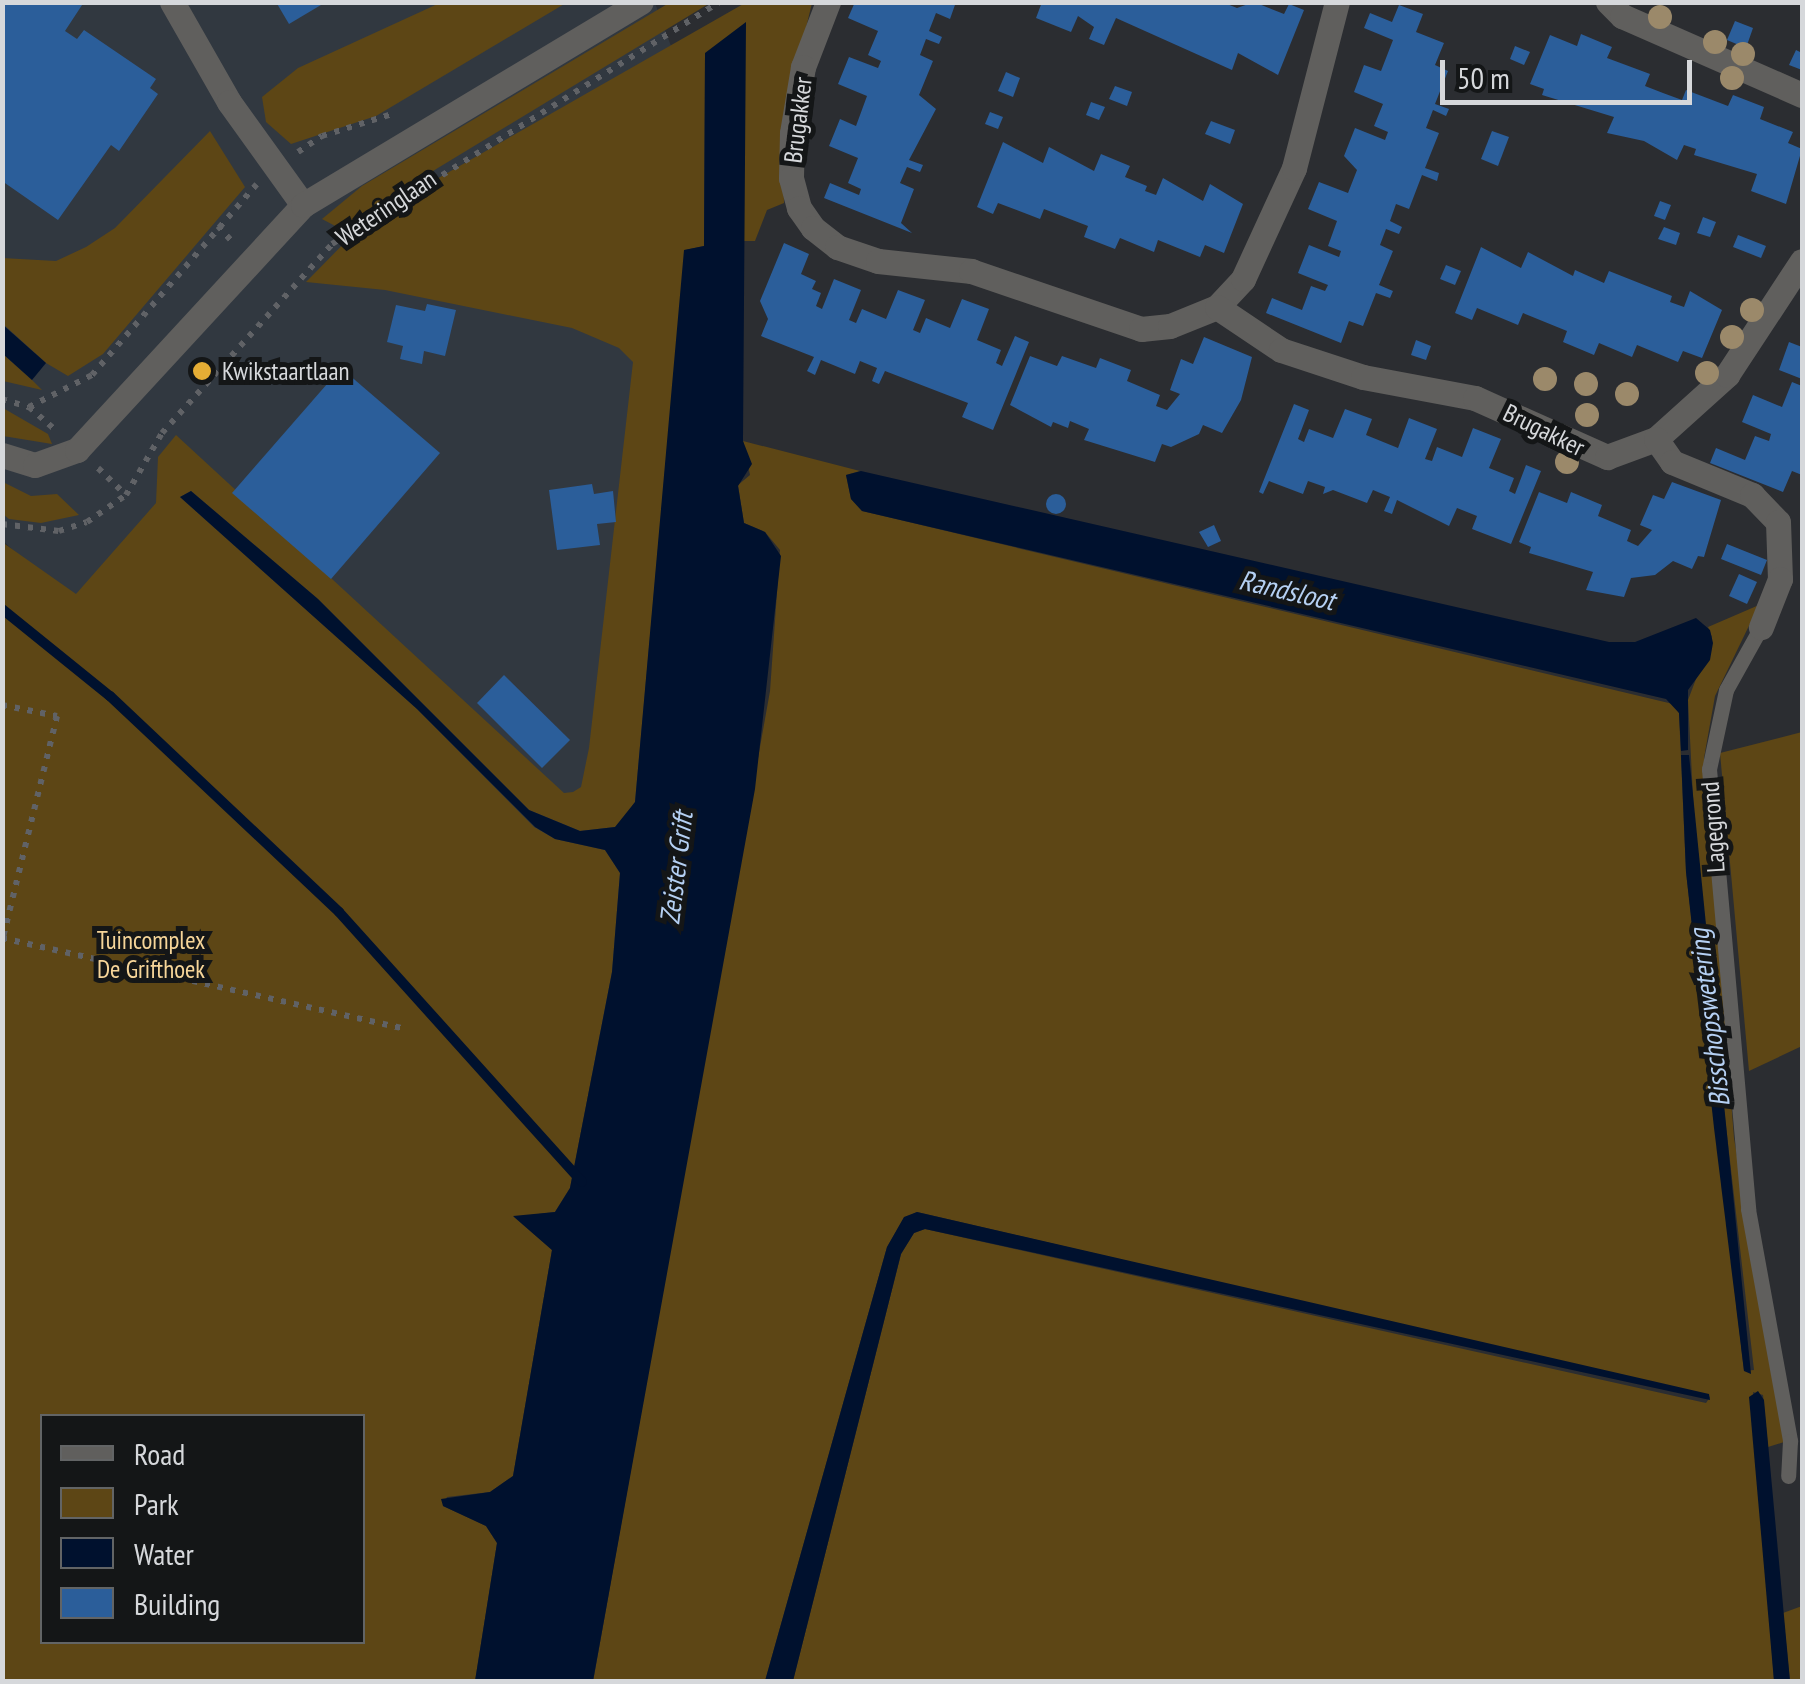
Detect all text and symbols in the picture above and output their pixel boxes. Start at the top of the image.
scale bar [1445,40,1698,102]
text: 50 m [1457,58,1510,97]
street label: Brugakker [778,75,818,165]
street label: Weteringlaan [330,164,442,252]
place label: Kwikstaartlaan [222,356,350,386]
marker: Kwikstaartlaan [191,360,213,382]
street label: Brugakker [1499,398,1589,462]
water label: Randsloot [1236,563,1338,617]
street label: Lagegrond [1695,780,1731,874]
water label: Zeister Grift [652,810,700,926]
park label: Tuincomplex De Grifthoek [97,926,205,985]
water label: Bisschopswetering [1681,927,1737,1109]
legend [40,1414,365,1644]
text: Road [134,1434,185,1473]
text: Park [134,1484,179,1523]
text: Water [134,1534,194,1573]
text: Building [134,1584,220,1623]

